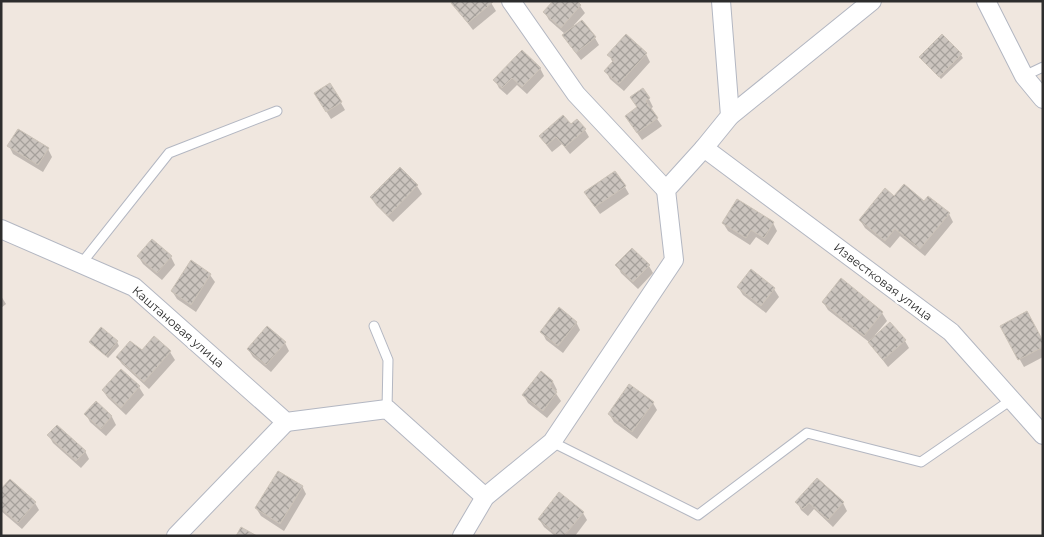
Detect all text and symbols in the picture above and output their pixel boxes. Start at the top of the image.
street label: Известковая улица [831,240,936,324]
street label: Каштановая улица [129,283,227,371]

